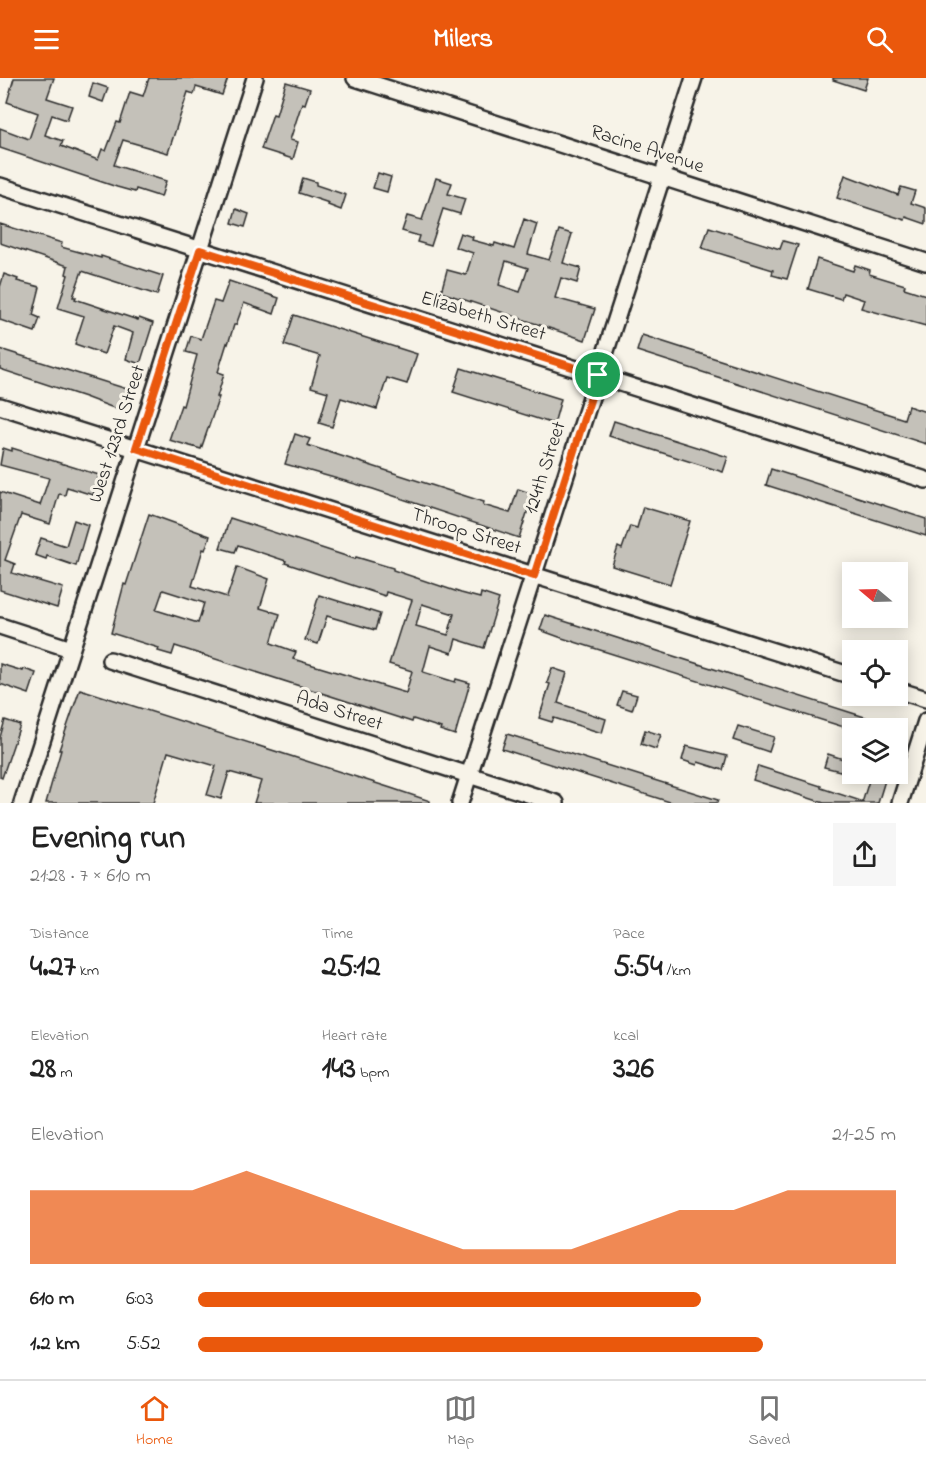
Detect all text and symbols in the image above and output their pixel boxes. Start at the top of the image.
text: Milers [433,20,493,59]
icon: menu [30,23,63,56]
icon: search [863,23,896,56]
street label: Racine Avenue [586,118,708,182]
street label: Elizabeth Street [417,284,549,350]
pin [572,349,623,400]
icon: arrive [581,358,614,391]
street label: West 123rd Street [82,361,154,507]
street label: 124th Street [517,418,575,518]
street label: Throop Street [407,501,525,564]
north arrow [842,562,908,628]
map controls [842,562,908,784]
button: locate [842,640,908,706]
street label: Ada Street [292,684,386,740]
button: layers [842,718,908,784]
text: Evening run [30,815,185,863]
button: share [833,823,896,886]
text: 21:28 · 7 × 610 m [30,862,151,891]
text: Distance [30,922,89,946]
text: Time [322,922,353,946]
text: Pace [613,922,645,946]
text: 4.27 [30,946,76,990]
text: 25:12 [322,946,381,990]
text: 5:54 [613,946,663,990]
text: km [76,959,99,983]
text: /km [663,959,691,983]
text: Elevation [30,1024,89,1048]
text: Heart rate [322,1024,387,1048]
text: kcal [613,1024,639,1048]
text: 28 [30,1048,56,1092]
text: 143 [322,1048,356,1092]
text: 326 [613,1048,654,1092]
text: m [56,1061,73,1085]
text: bpm [356,1061,390,1085]
text: Elevation [30,1121,104,1150]
text: 21–25 m [832,1121,896,1150]
text: 610 m [30,1285,74,1314]
text: 6:03 [126,1285,153,1314]
text: 1.2 km [30,1330,80,1359]
text: 5:52 [126,1330,161,1359]
tab: Home [136,1392,173,1452]
tab: Map [444,1392,477,1452]
tab: Saved [749,1392,790,1452]

